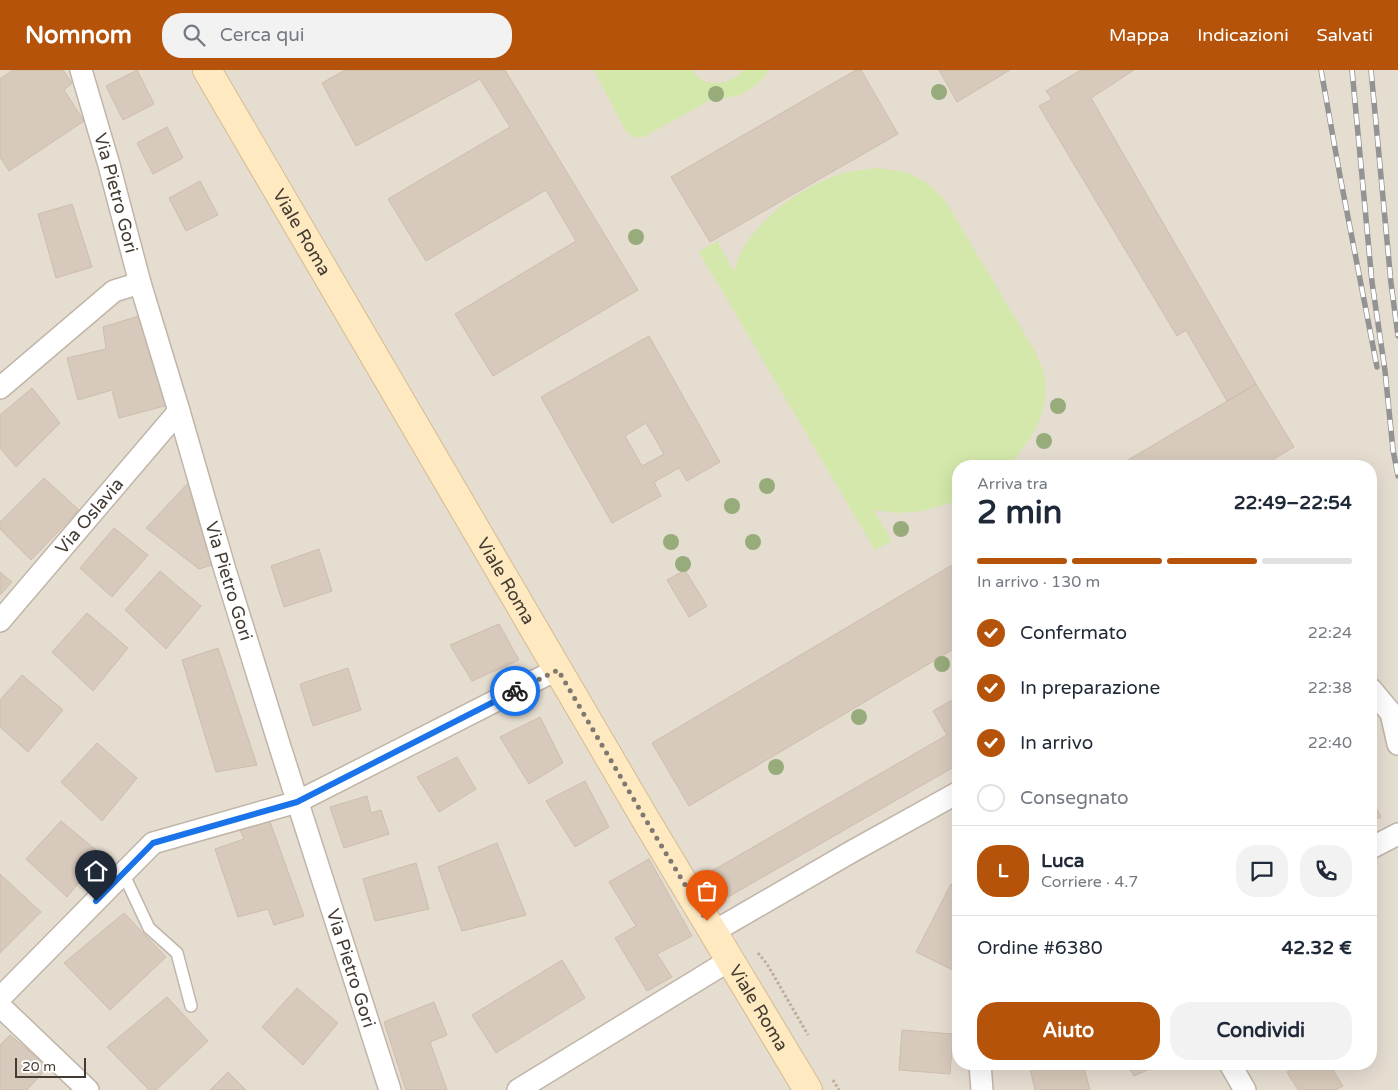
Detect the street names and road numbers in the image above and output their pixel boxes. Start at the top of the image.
street label: Via Pietro Gori [89,130,143,255]
street label: Viale Roma [268,185,336,280]
street label: Via Oslavia [51,473,128,559]
street label: Via Pietro Gori [201,519,257,643]
street label: Viale Roma [472,534,540,628]
street label: Via Pietro Gori [322,906,380,1030]
street label: Viale Roma [724,961,793,1055]

